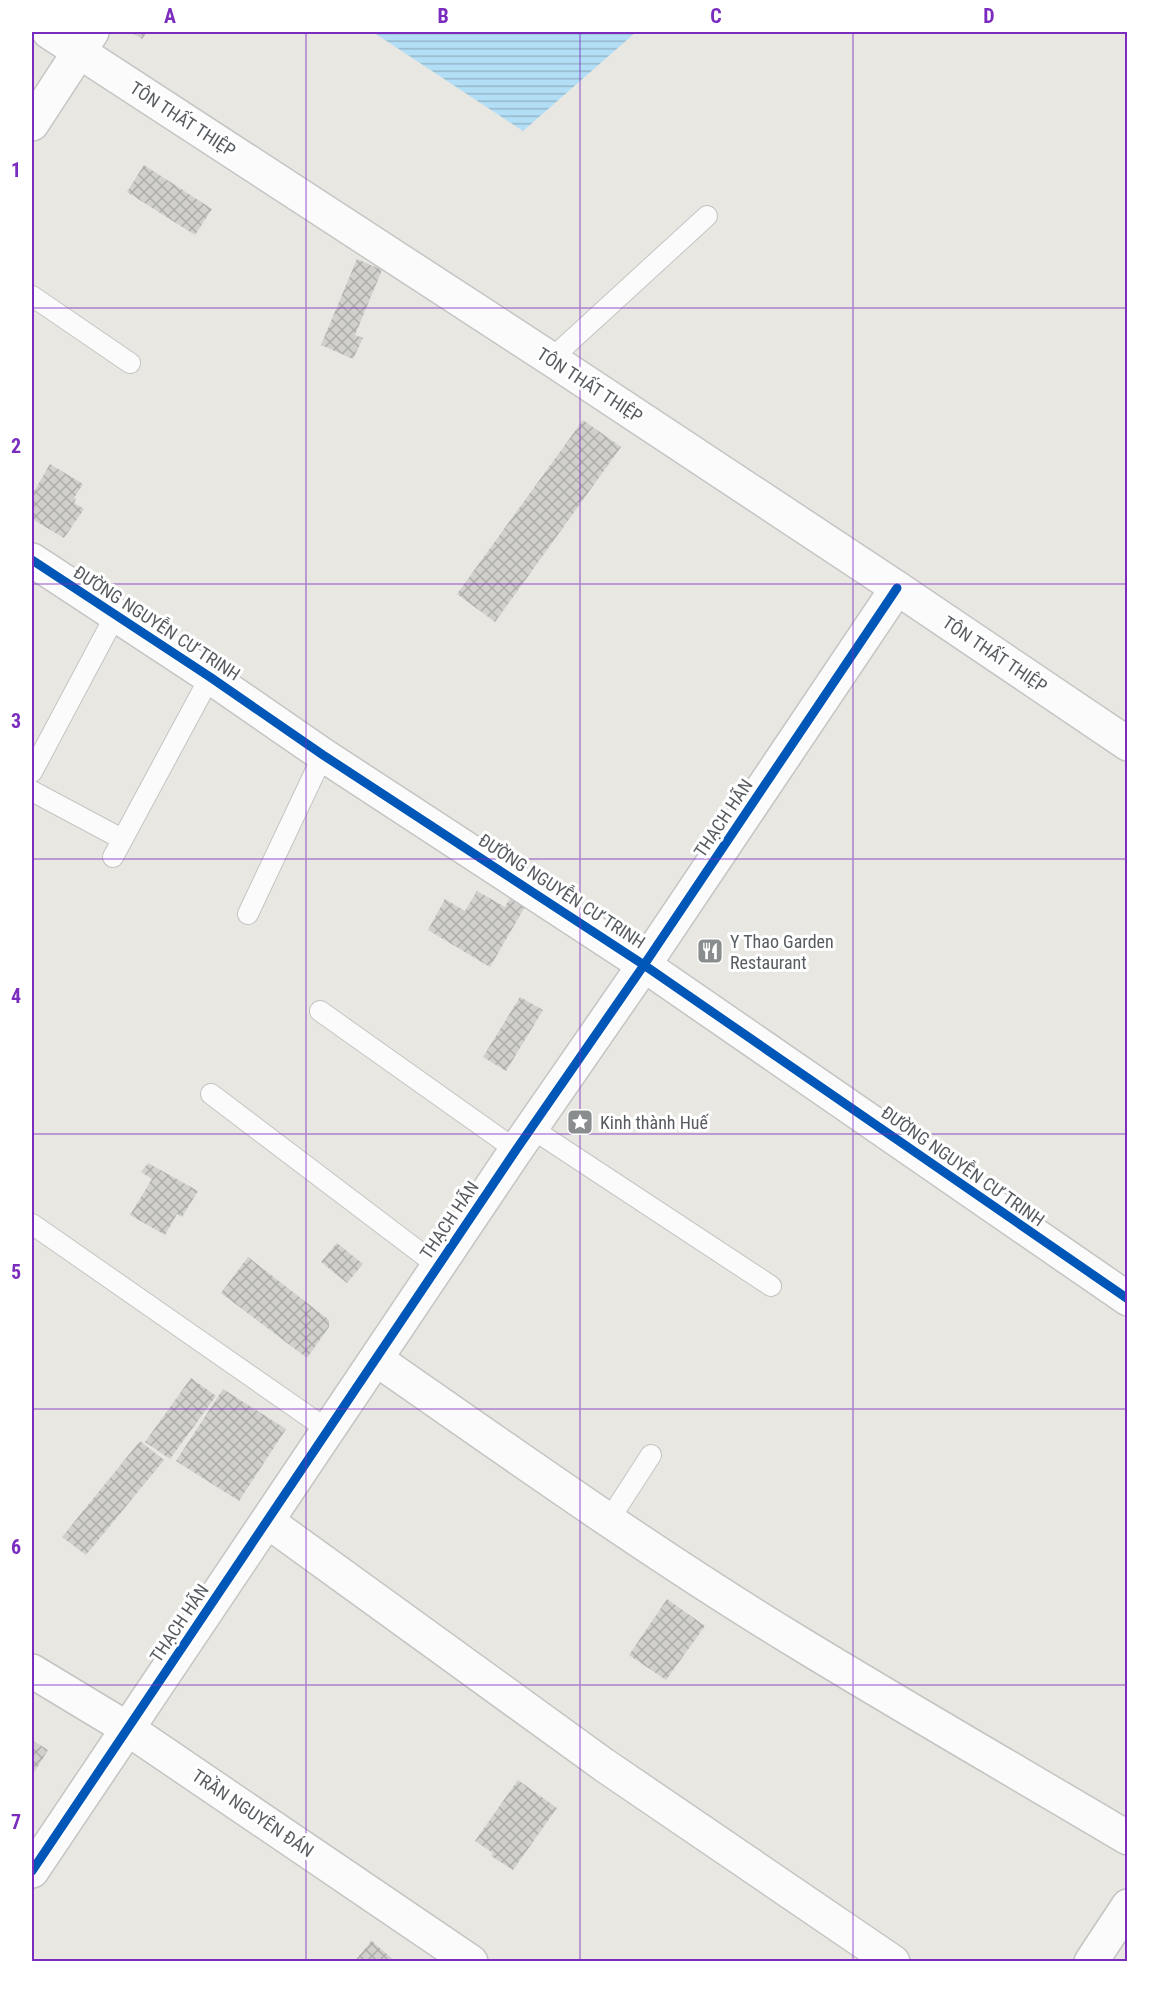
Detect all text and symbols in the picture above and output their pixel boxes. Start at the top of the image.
text: A [164,4,176,28]
text: B [437,4,449,28]
text: C [710,4,722,28]
text: D [983,4,995,28]
street label: TÔN THẤT THIỆP [126,76,240,161]
text: 1 [11,158,21,182]
street label: TÔN THẤT THIỆP [533,342,647,427]
text: 2 [11,434,21,458]
street label: ĐƯỜNG NGUYỄN CƯ TRINH [70,560,245,685]
street label: TÔN THẤT THIỆP [939,610,1052,697]
text: 3 [11,709,21,733]
street label: THẠCH HÃN [689,775,757,861]
street label: ĐƯỜNG NGUYỄN CƯ TRINH [475,828,650,953]
place label: Y Thao Garden Restaurant [730,931,834,973]
restaurant icon: Y Thao Garden Restaurant [695,936,725,966]
text: 4 [11,984,21,1008]
street label: ĐƯỜNG NGUYỄN CƯ TRINH [877,1101,1049,1230]
place icon: Kinh thành Huế [565,1107,595,1137]
place label: Kinh thành Huế [600,1112,710,1133]
street label: THẠCH HÃN [415,1177,483,1263]
text: 5 [11,1260,21,1284]
text: 6 [11,1535,21,1559]
street label: THẠCH HÃN [145,1580,213,1666]
street label: TRẦN NGUYÊN ĐÁN [188,1764,318,1861]
text: 7 [11,1810,21,1834]

